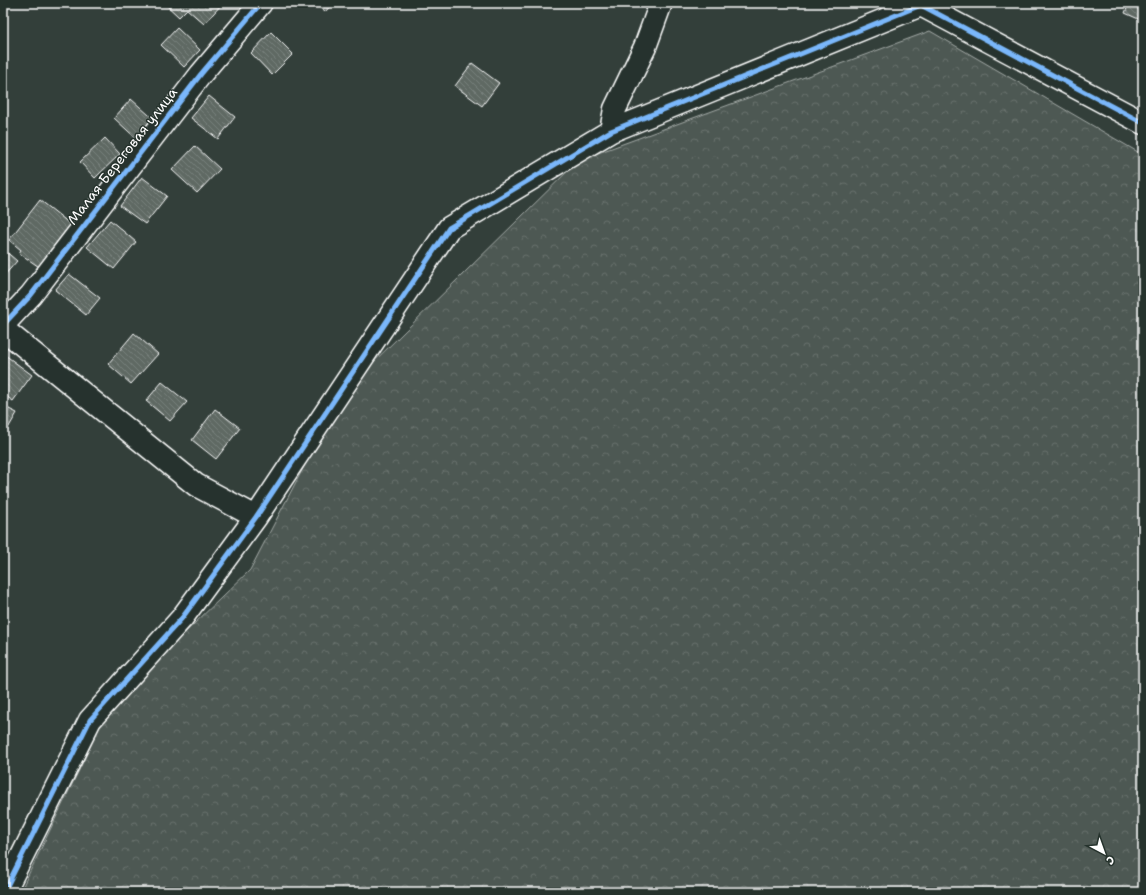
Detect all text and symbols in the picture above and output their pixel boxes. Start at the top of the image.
street label: Малая Береговая улица [63,84,181,228]
north arrow [1084,833,1124,873]
text: С [1103,852,1118,868]

